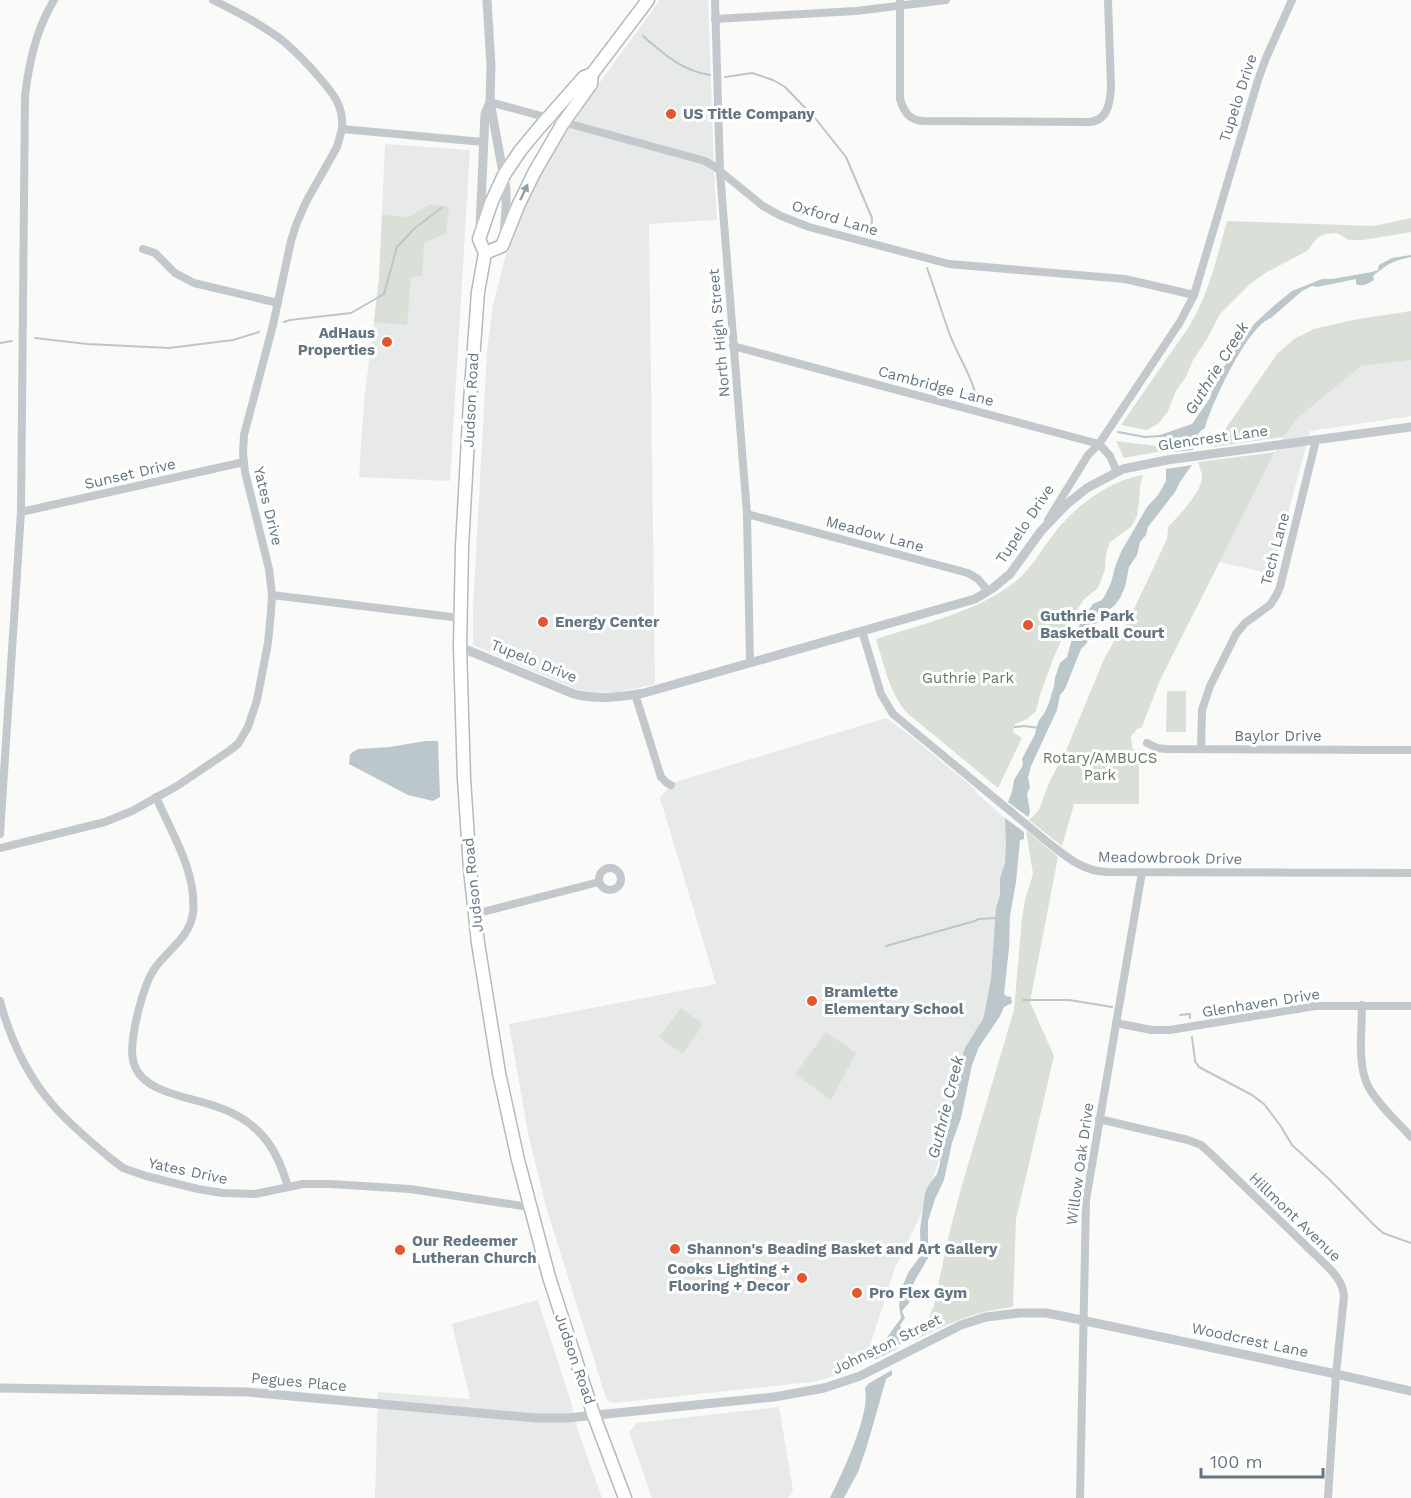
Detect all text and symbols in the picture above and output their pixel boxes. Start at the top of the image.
street label: Tupelo Drive [1215,52,1261,144]
place label: US Title Company [683,105,815,123]
marker: US Title Company [664,107,678,121]
one-way arrow [520,184,529,201]
street label: Oxford Lane [790,196,880,240]
street label: North High Street [704,267,734,398]
water label: Guthrie Creek [1180,317,1253,418]
place label: AdHaus Properties [298,324,375,359]
marker: AdHaus Properties [380,335,394,349]
street label: Judson Road [460,352,482,448]
street label: Cambridge Lane [876,362,996,410]
street label: Glencrest Lane [1157,421,1269,455]
street label: Sunset Drive [83,455,177,493]
street label: Yates Drive [250,465,286,547]
street label: Tupelo Drive [992,481,1058,567]
street label: Tech Lane [1257,511,1293,587]
street label: Meadow Lane [824,512,926,556]
place label: Guthrie Park Basketball Court [1040,607,1165,642]
place label: Energy Center [555,613,660,631]
marker: Energy Center [536,615,550,629]
marker: Guthrie Park Basketball Court [1021,618,1035,632]
street label: Tupelo Drive [488,636,580,686]
park label: Guthrie Park [922,669,1014,687]
street label: Baylor Drive [1234,727,1322,745]
park label: Rotary/AMBUCS Park [1043,749,1157,784]
street label: Judson Road [459,837,487,933]
street label: Meadowbrook Drive [1098,848,1242,868]
place label: Bramlette Elementary School [824,983,964,1018]
street label: Glenhaven Drive [1201,985,1321,1021]
marker: Bramlette Elementary School [805,994,819,1008]
water label: Guthrie Creek [924,1052,968,1161]
street label: Willow Oak Drive [1062,1101,1098,1227]
street label: Yates Drive [147,1154,229,1188]
street label: Hillmont Avenue [1245,1169,1345,1265]
place label: Our Redeemer Lutheran Church [412,1232,537,1267]
place label: Shannon's Beading Basket and Art Gallery [687,1240,998,1258]
marker: Shannon's Beading Basket and Art Gallery [668,1242,682,1256]
marker: Our Redeemer Lutheran Church [393,1243,407,1257]
place label: Cooks Lighting + Flooring + Decor [667,1260,791,1295]
marker: Cooks Lighting + Flooring + Decor [795,1271,809,1285]
place label: Pro Flex Gym [869,1284,967,1302]
marker: Pro Flex Gym [850,1286,864,1300]
street label: Johnston Street [830,1310,945,1378]
street label: Judson Road [551,1311,599,1407]
street label: Woodcrest Lane [1190,1319,1310,1361]
street label: Pegues Place [250,1369,348,1395]
scale bar [1201,1441,1322,1479]
text: 100 m [1210,1451,1263,1472]

